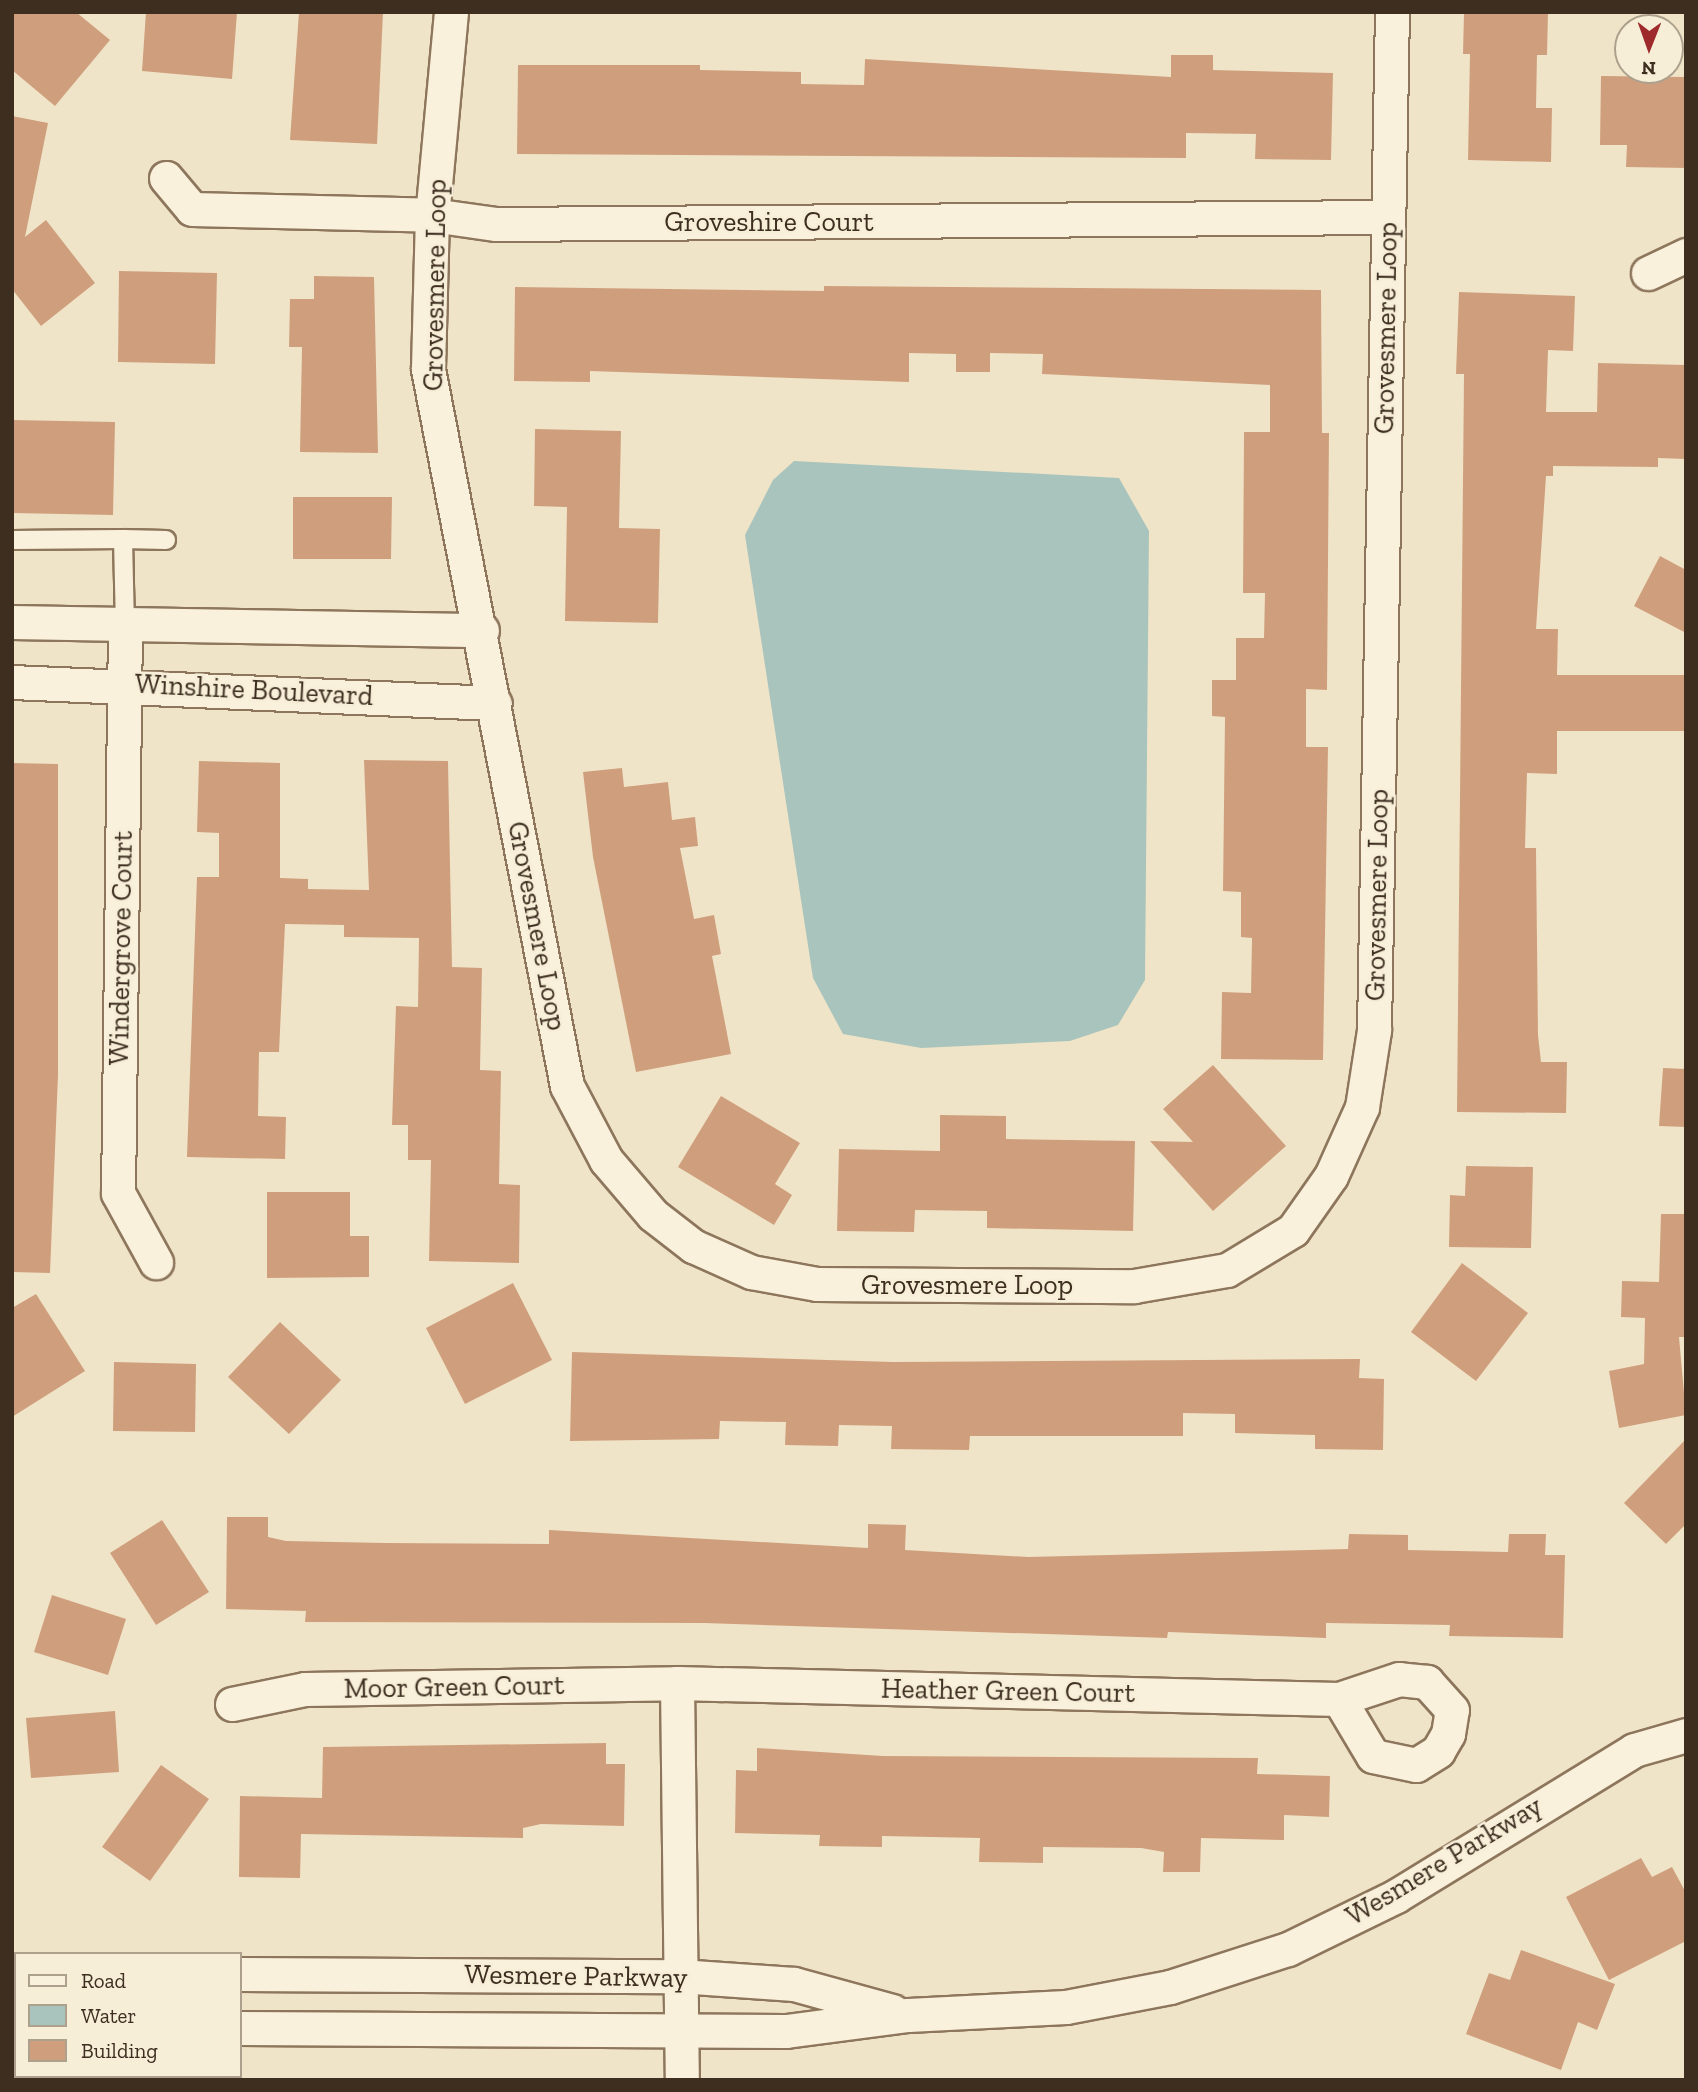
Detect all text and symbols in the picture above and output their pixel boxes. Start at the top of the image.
north arrow [1614,14,1684,84]
text: N [1641,57,1656,80]
street label: Grovesmere Loop [416,179,454,391]
street label: Groveshire Court [664,205,874,239]
street label: Grovesmere Loop [1367,222,1405,434]
street label: Winshire Boulevard [134,667,374,713]
street label: Grovesmere Loop [1358,789,1396,1001]
street label: Grovesmere Loop [500,819,574,1033]
street label: Windergrove Court [102,830,140,1066]
street label: Grovesmere Loop [861,1268,1073,1302]
street label: Moor Green Court [343,1668,565,1706]
street label: Heather Green Court [880,1672,1136,1710]
street label: Wesmere Parkway [1340,1789,1548,1933]
legend [14,1952,242,2078]
street label: Wesmere Parkway [464,1957,688,1995]
text: Road [81,1968,126,1993]
text: Water [81,2003,136,2028]
text: Building [81,2038,158,2063]

